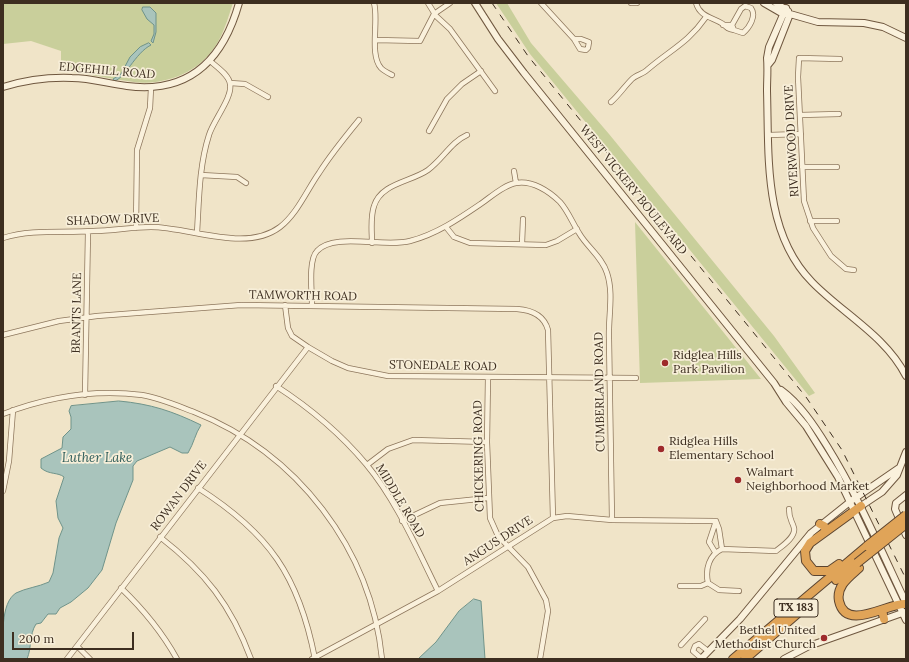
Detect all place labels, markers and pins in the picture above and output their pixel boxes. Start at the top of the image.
place label: Ridglea Hills Park Pavilion [673,349,745,377]
marker: Ridglea Hills Park Pavilion [660,358,670,368]
place label: Ridglea Hills Elementary School [669,435,774,463]
marker: Ridglea Hills Elementary School [656,444,666,454]
place label: Walmart Neighborhood Market [746,466,870,494]
marker: Walmart Neighborhood Market [733,475,743,485]
place label: Bethel United Methodist Church [714,624,816,652]
marker: Bethel United Methodist Church [819,633,829,643]

